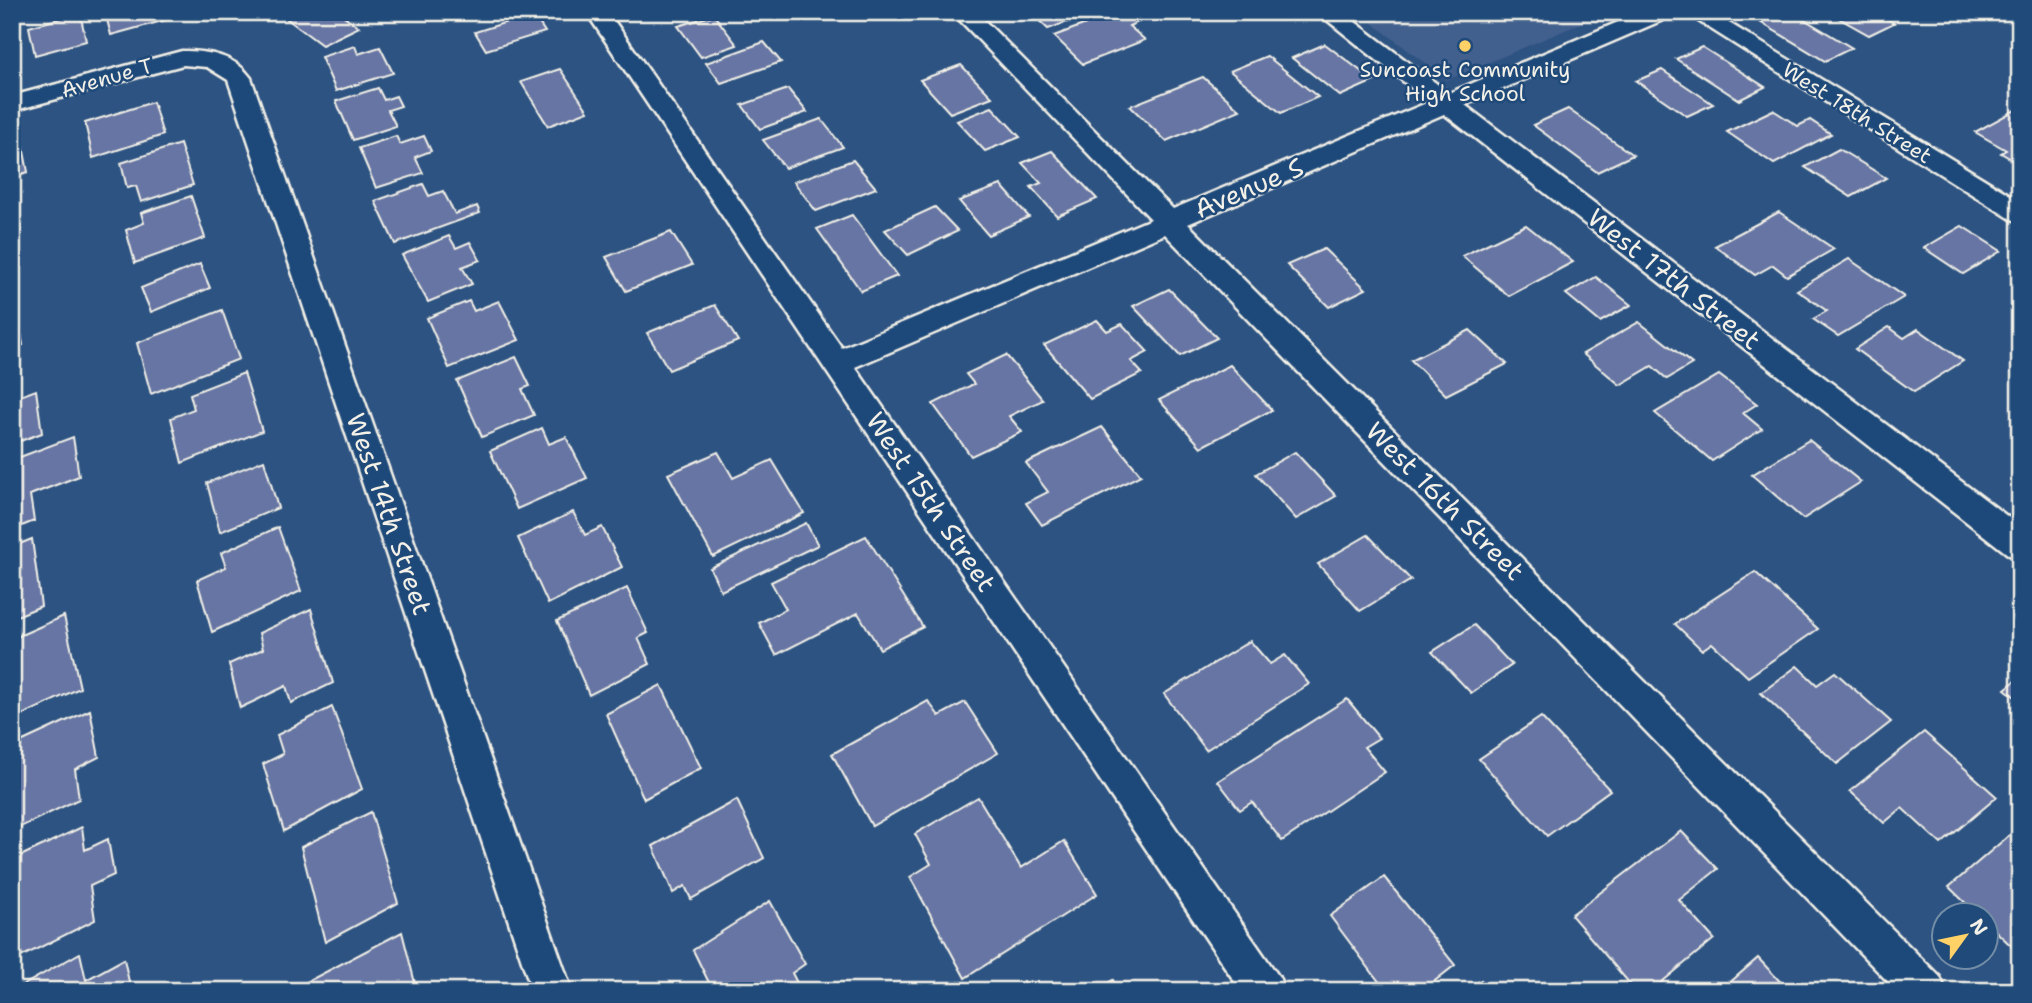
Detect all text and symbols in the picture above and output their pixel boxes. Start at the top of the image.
marker: Suncoast Community High School [1457,38,1473,54]
street label: Avenue T [58,52,156,104]
place label: Suncoast Community High School [1360,56,1570,108]
street label: West 18th Street [1777,56,1937,170]
street label: Avenue S [1189,149,1309,226]
street label: West 17th Street [1580,200,1768,357]
street label: West 15th Street [858,405,1005,598]
street label: West 14th Street [339,408,440,619]
street label: West 16th Street [1358,414,1532,588]
north arrow [1930,902,2000,972]
text: N [1964,914,1993,940]

